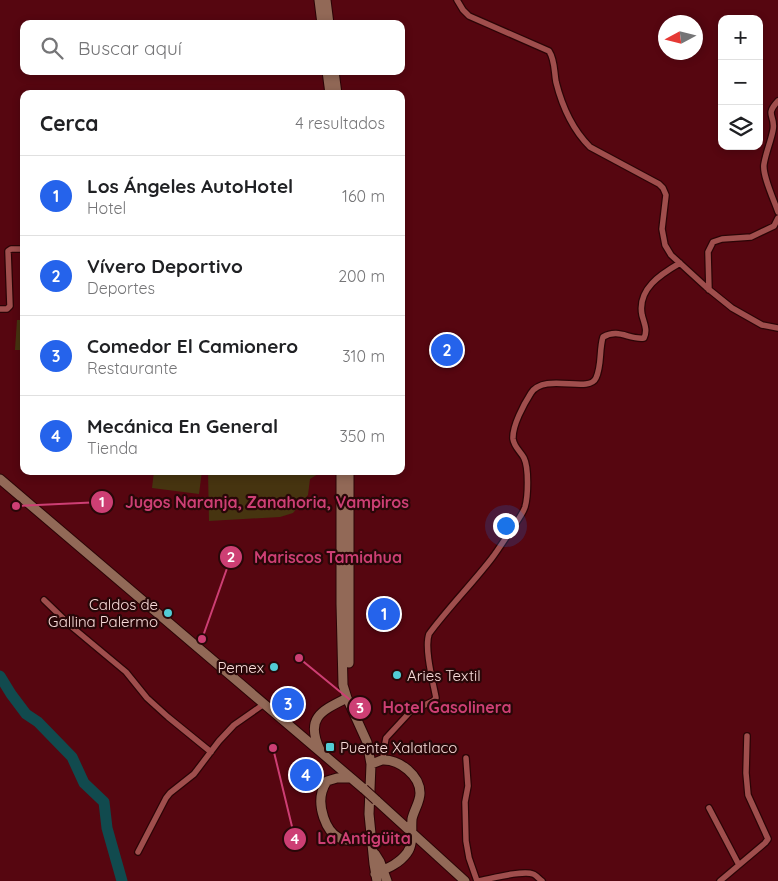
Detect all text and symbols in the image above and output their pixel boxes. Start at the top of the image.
north arrow [658,15,703,60]
map controls [718,15,763,150]
button: + [718,15,763,60]
search box [20,20,405,75]
icon: search [38,34,66,62]
text: Buscar aquí [78,36,182,60]
button: − [718,60,763,105]
button: layers [718,105,763,150]
text: Cerca [40,110,98,136]
text: 4 resultados [295,113,385,133]
text: Los Ángeles AutoHotel [87,174,293,198]
text: 1 [53,186,59,206]
text: 160 m [342,186,385,206]
text: Hotel [87,198,126,218]
text: Vívero Deportivo [87,254,243,278]
text: 2 [51,266,61,286]
text: 200 m [338,266,385,286]
text: Deportes [87,278,155,298]
pin: 2 [431,331,463,369]
text: Comedor El Camionero [87,334,298,358]
text: 3 [52,346,60,366]
text: 310 m [342,346,385,366]
text: Restaurante [87,358,178,378]
text: Mecánica En General [87,414,278,438]
text: 4 [51,426,61,446]
text: 350 m [339,426,385,446]
text: Tienda [87,438,138,458]
callout: Jugos Naranja, Zanahoria, Vampiros [90,487,419,518]
text: 1 [99,492,105,511]
text: Jugos Naranja, Zanahoria, Vampiros [125,492,409,512]
your location [493,513,519,539]
callout: Mariscos Tamiahua [219,542,412,573]
text: 2 [227,547,235,566]
text: Mariscos Tamiahua [254,547,402,567]
place label: Caldos de Gallina Palermo [48,595,158,631]
pin: 1 [368,595,400,633]
marker: Caldos de Gallina Palermo [162,607,174,619]
place label: Pemex [217,658,264,677]
marker: Pemex [268,661,280,673]
place label: Aries Textil [407,666,481,685]
marker: Aries Textil [391,669,403,681]
pin: 3 [272,685,304,723]
callout: Hotel Gasolinera [347,692,521,723]
text: Hotel Gasolinera [382,697,512,717]
text: 3 [356,698,364,717]
place label: Puente Xalatlaco [340,738,457,757]
marker: Puente Xalatlaco [324,741,336,753]
pin: 4 [290,756,322,794]
callout: La Antigüita [283,823,421,854]
text: La Antigüita [317,828,411,848]
text: 4 [291,829,300,848]

